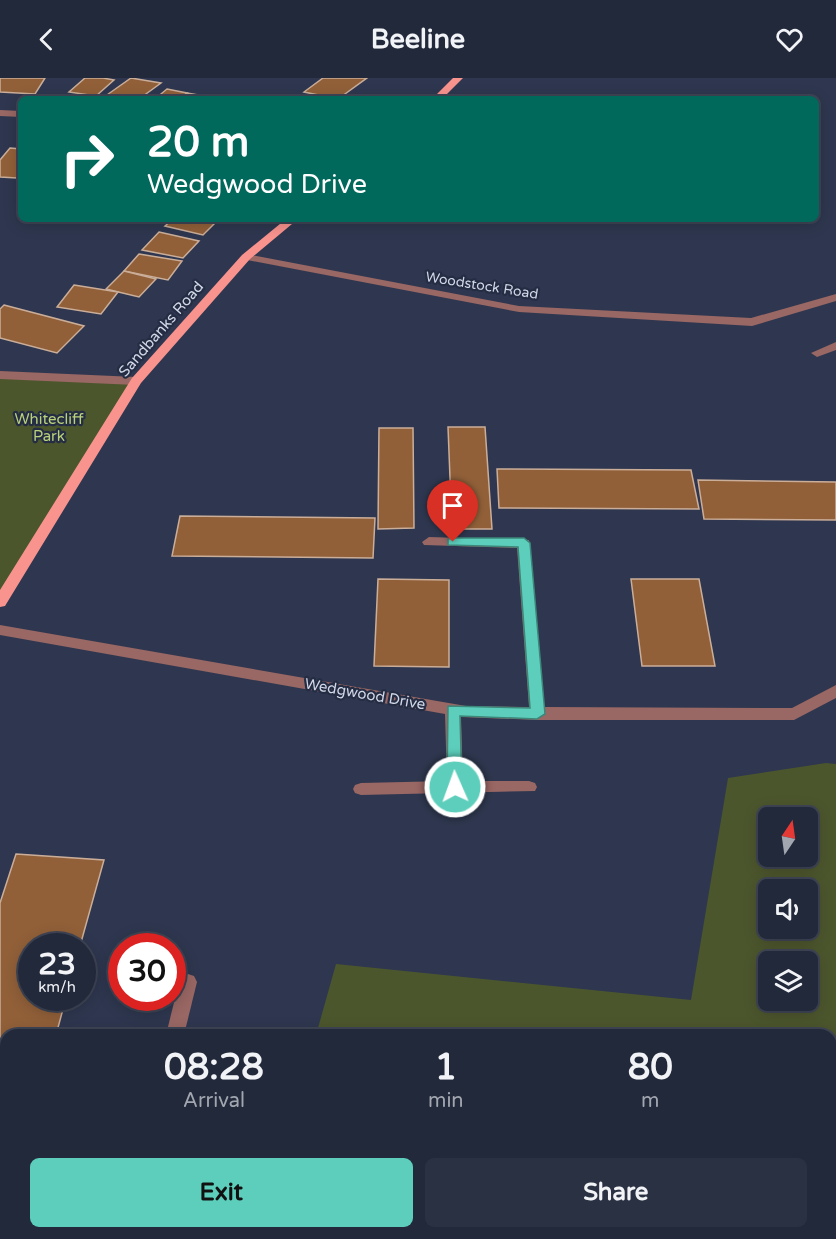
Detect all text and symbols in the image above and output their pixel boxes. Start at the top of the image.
icon: back [30,23,63,56]
text: Beeline [371,23,465,56]
icon: heart [773,23,806,56]
text: 20 m [147,117,249,168]
icon: right [48,120,126,198]
text: Wedgwood Drive [147,168,367,201]
street label: Woodstock Road [424,268,539,303]
street label: Sandbanks Road [115,278,207,380]
park label: Whitecliff Park [14,410,84,445]
pin [427,480,478,542]
icon: arrive [436,489,469,522]
street label: Wedgwood Drive [303,675,427,713]
position arrow [423,755,487,819]
north arrow [758,807,818,867]
map controls [758,807,818,1011]
button: sound [758,879,818,939]
speed limit sign: 30 [108,933,186,1011]
text: 23 [38,946,76,983]
button: layers [758,951,818,1011]
text: km/h [38,978,76,996]
text: 08:28 [164,1046,264,1089]
text: 1 [434,1046,457,1089]
text: 80 [628,1046,673,1089]
text: Arrival [183,1089,245,1113]
text: min [428,1089,464,1113]
text: m [641,1089,659,1113]
button: Exit [30,1158,413,1227]
button: Share [425,1158,807,1227]

